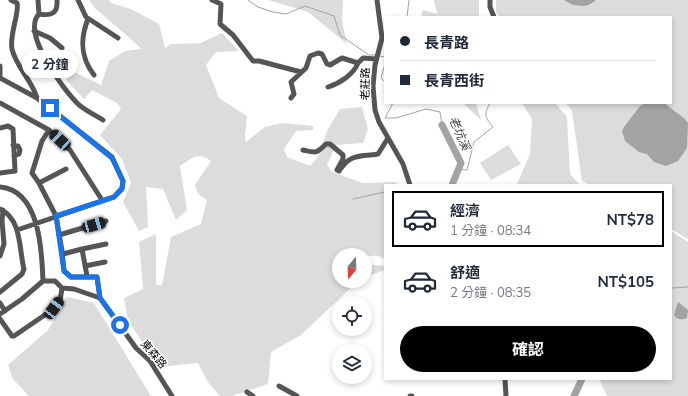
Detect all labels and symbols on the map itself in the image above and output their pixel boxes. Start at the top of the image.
callout: 2 分鐘 [22,50,78,78]
street label: 老莊路 [358,67,372,101]
route end [41,99,59,117]
water label: 老坑溪 [446,113,475,154]
car [47,127,73,153]
car [81,216,107,234]
north arrow [332,248,372,288]
car [42,295,66,321]
route start [111,316,129,334]
street label: 東森路 [138,337,170,371]

